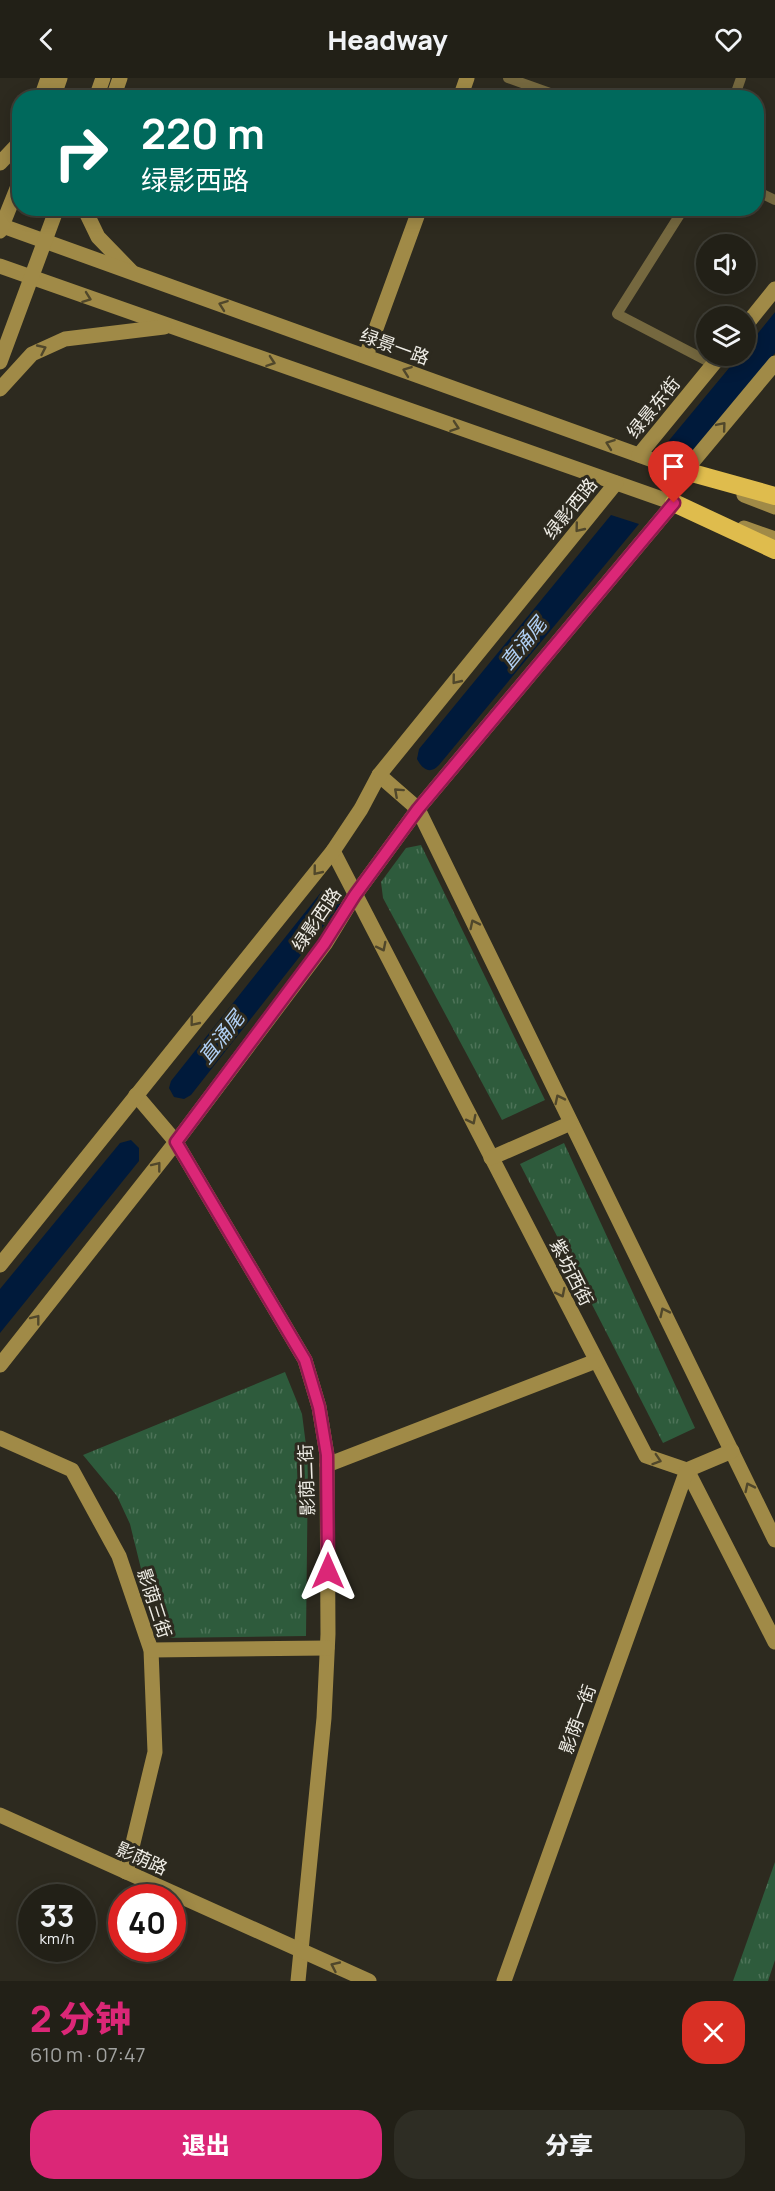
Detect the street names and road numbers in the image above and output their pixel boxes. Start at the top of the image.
street label: 绿景一路 [357,322,433,370]
street label: 绿景东街 [621,371,685,443]
street label: 绿影西路 [538,472,602,544]
street label: 绿影西路 [286,882,346,956]
street label: 紫坊西街 [545,1234,599,1310]
street label: 影荫二街 [293,1444,319,1516]
street label: 影荫三街 [132,1565,178,1641]
street label: 影荫一街 [553,1681,601,1757]
street label: 影荫路 [112,1836,172,1880]

